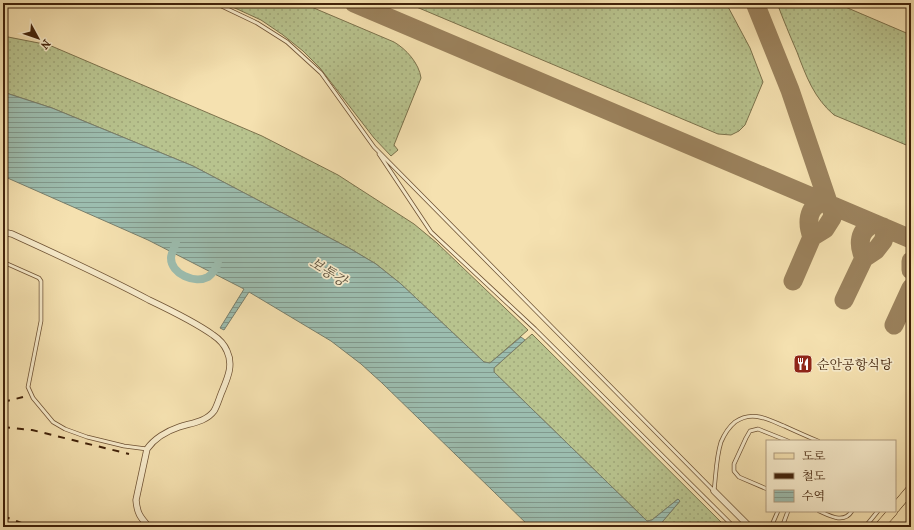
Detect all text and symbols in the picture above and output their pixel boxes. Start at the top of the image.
north arrow [18,18,58,58]
text: N [37,37,53,52]
water label: 보통강 [306,254,352,291]
restaurant icon: 순안공항식당 [792,353,814,375]
place label: 순안공항식당 [817,357,893,372]
legend [766,440,896,512]
text: 도로 [802,449,826,463]
text: 철도 [802,469,826,483]
text: 수역 [802,489,825,503]

